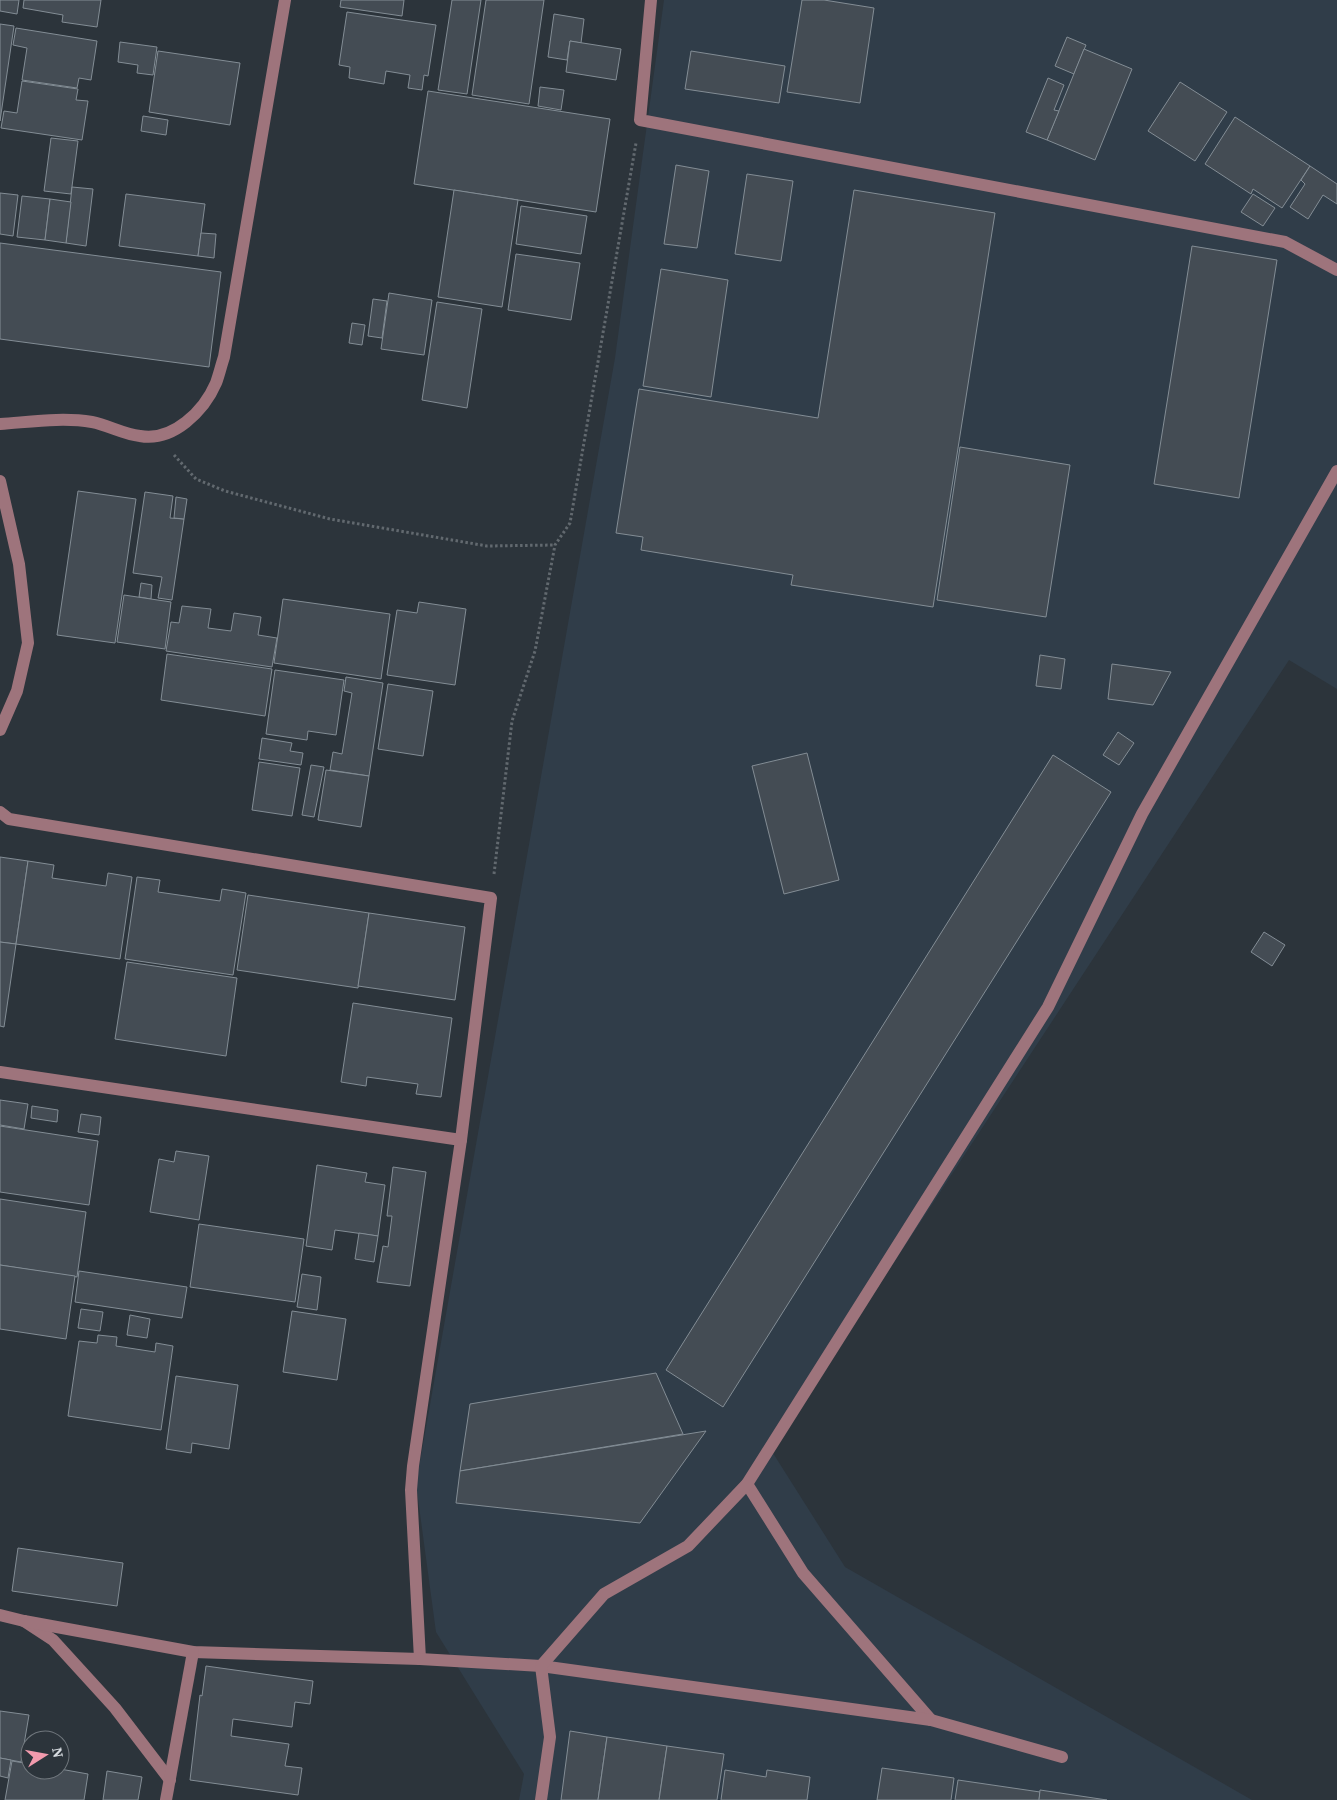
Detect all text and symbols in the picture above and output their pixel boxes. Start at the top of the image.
north arrow [20,1730,70,1780]
text: N [47,1746,69,1759]

